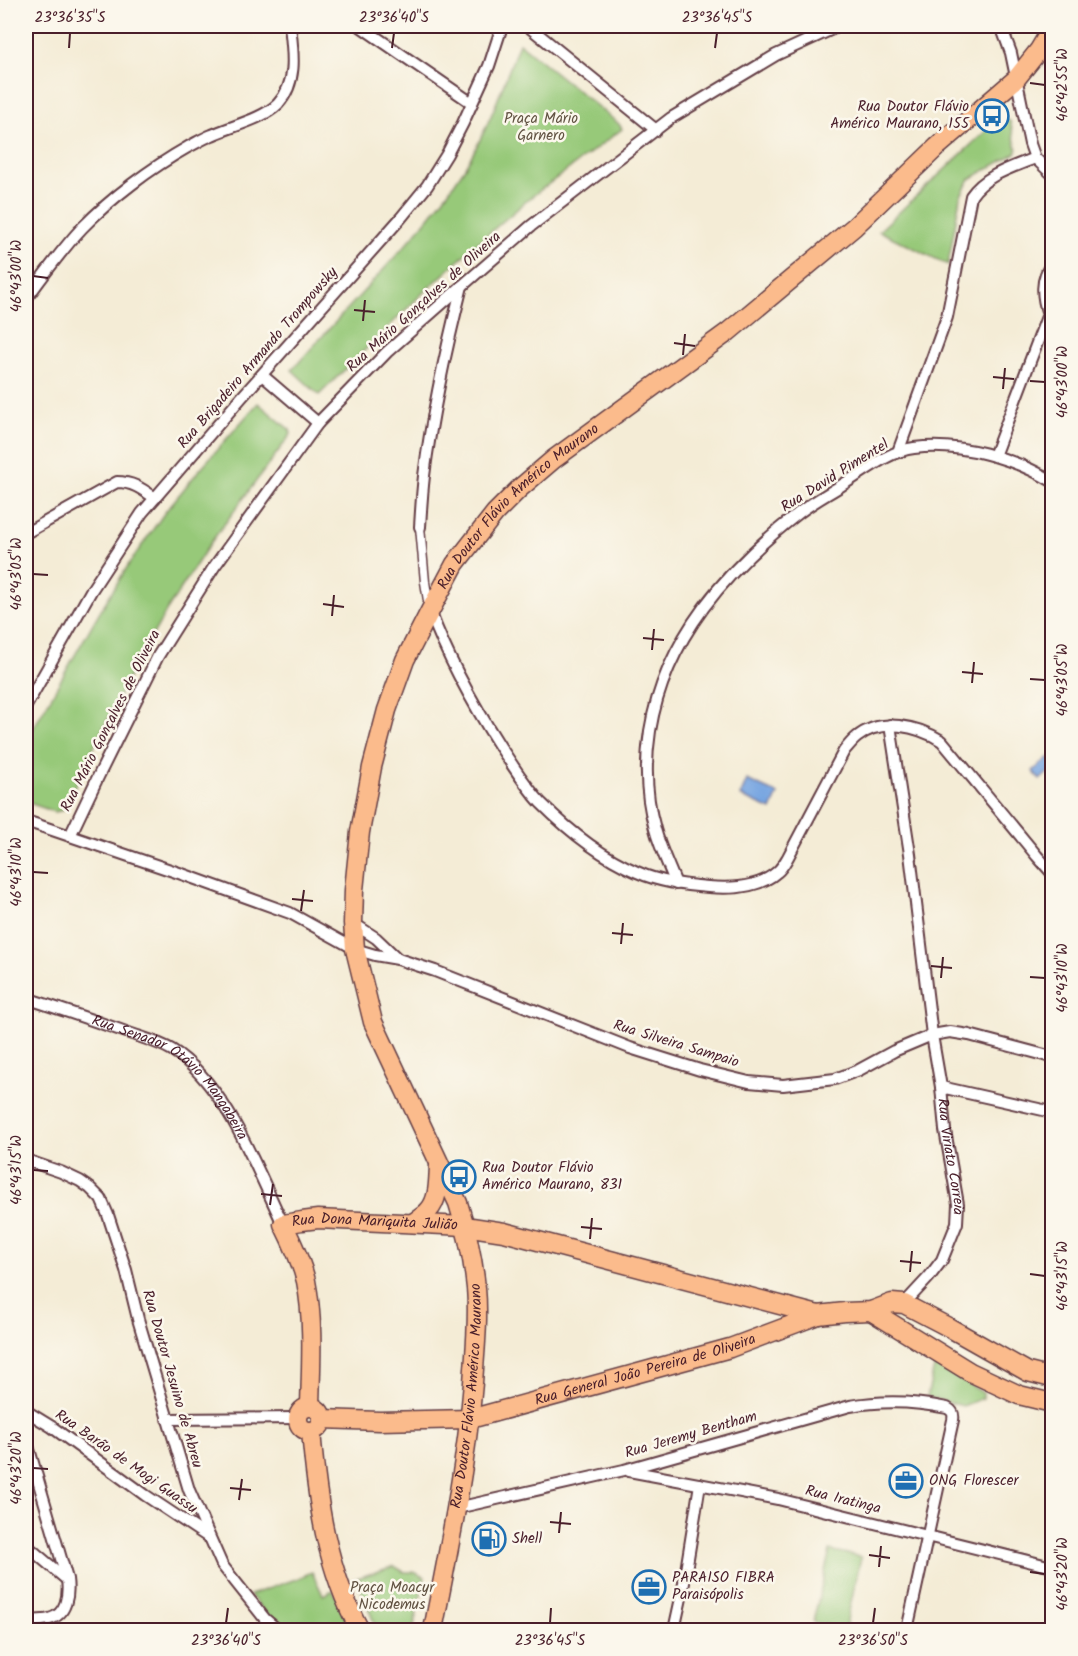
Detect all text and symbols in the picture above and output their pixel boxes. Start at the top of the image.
text: 23°36'35"S [35,6,106,30]
text: 23°36'40"S [359,6,429,30]
text: 23°36'45"S [682,6,752,30]
text: 46°42'55"W [1051,48,1075,122]
place label: Rua Doutor Flávio Américo Maurano, 155 [830,95,970,136]
bus stop icon: Rua Doutor Flávio Américo Maurano, 155 [974,98,1010,134]
park label: Praça Mário Garnero [504,107,578,148]
street label: Rua Mário Gonçalves de Oliveira [341,226,507,378]
text: 46°43'00"W [5,240,29,312]
street label: Rua Brigadeiro Armando Trompowsky [172,261,345,454]
text: 46°43'00"W [1051,346,1075,418]
street label: Rua Doutor Flávio Américo Maurano [431,417,605,594]
street label: Rua David Pimentel [776,433,894,519]
text: 46°43'05"W [5,537,29,610]
street label: Rua Mário Gonçalves de Oliveira [55,626,167,816]
text: 46°43'05"W [1051,643,1075,716]
text: 46°43'10"W [5,837,29,907]
text: 46°43'10"W [1051,943,1075,1013]
street label: Rua Senador Otávio Mangabeira [88,1009,254,1144]
street label: Rua Silveira Sampaio [610,1013,742,1075]
street label: Rua Viriato Correia [930,1097,970,1216]
text: 46°43'15"W [5,1135,29,1205]
place label: Rua Doutor Flávio Américo Maurano, 831 [482,1156,623,1197]
bus stop icon: Rua Doutor Flávio Américo Maurano, 831 [441,1159,477,1195]
street label: Rua Dona Mariquita Julião [290,1207,458,1238]
text: 46°43'15"W [1051,1241,1075,1311]
street label: Rua Doutor Flávio Américo Maurano [444,1282,489,1510]
street label: Rua Doutor Jesuino de Abreu [135,1287,209,1471]
street label: Rua General João Pereira de Oliveira [532,1327,759,1413]
street label: Rua Barão de Mogi Guassu [50,1404,202,1520]
street label: Rua Jeremy Bentham [622,1405,760,1465]
text: 46°43'20"W [5,1431,29,1505]
office icon: ONG Florescer [888,1463,924,1499]
place label: ONG Florescer [929,1469,1019,1493]
street label: Rua Iratinga [803,1479,883,1521]
fuel station icon: Shell [471,1521,507,1557]
place label: Shell [512,1527,542,1551]
text: 46°43'20"W [1051,1537,1075,1611]
place label: PARAISO FIBRA Paraisópolis [672,1566,775,1607]
office icon: PARAISO FIBRA Paraisópolis [631,1569,667,1605]
park label: Praça Moacyr Nicodemus [350,1576,435,1617]
text: 23°36'40"S [191,1629,261,1653]
text: 23°36'45"S [515,1629,585,1653]
text: 23°36'50"S [838,1629,908,1653]

